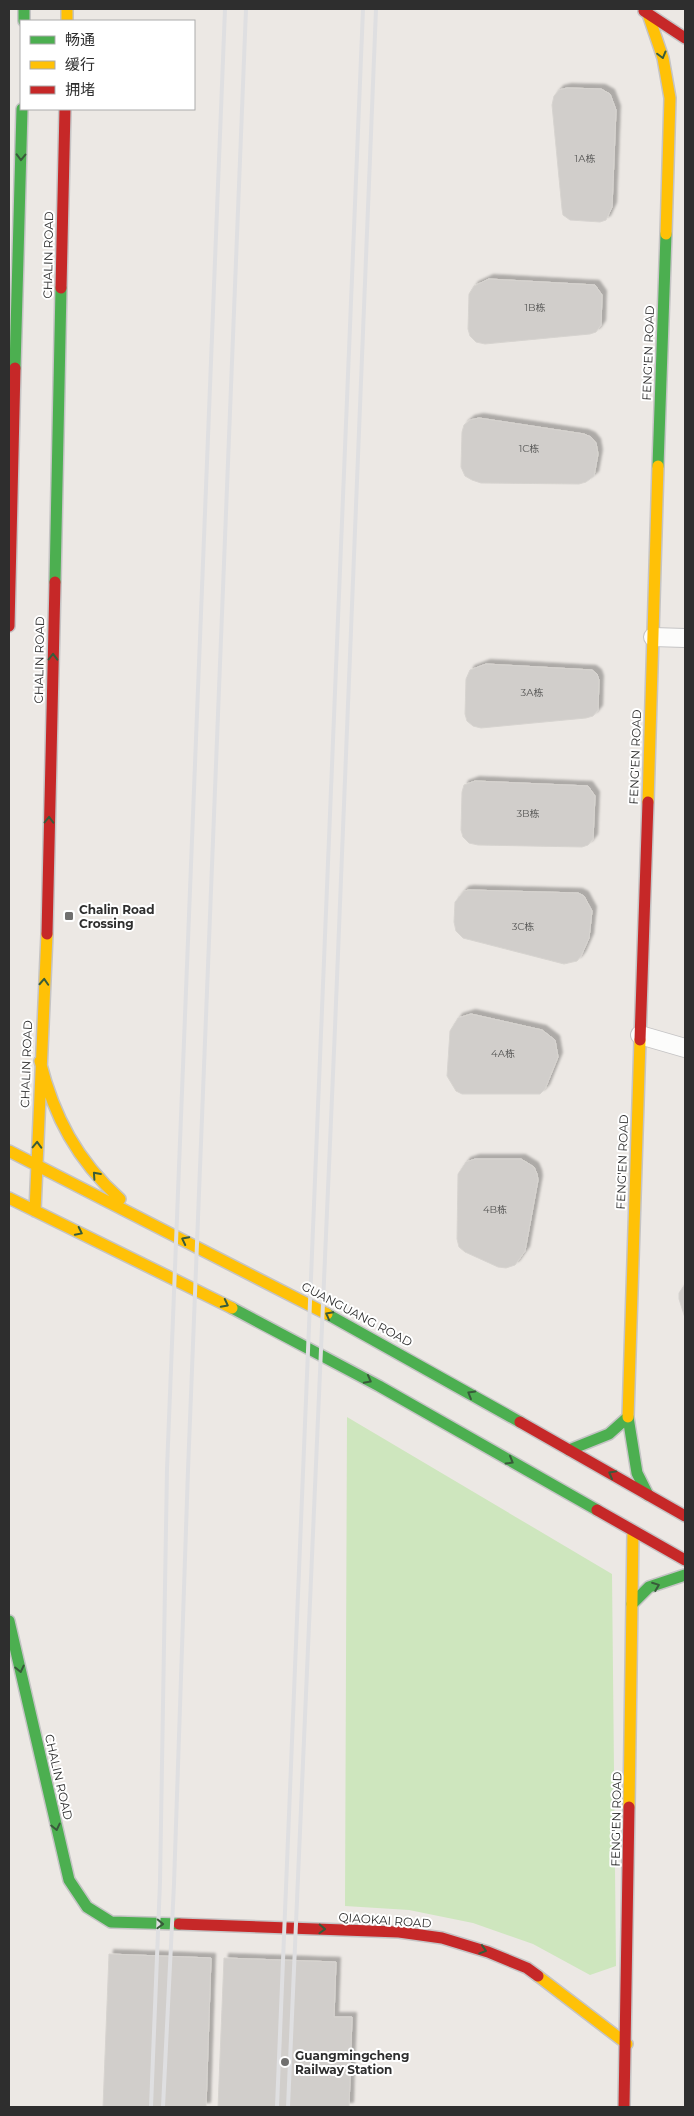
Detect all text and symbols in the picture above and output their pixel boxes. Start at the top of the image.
legend [20,20,195,110]
text: 畅通 [65,30,95,49]
one-way arrow [656,51,666,59]
text: 缓行 [65,55,95,74]
text: 拥堵 [65,80,95,99]
house number: 1A栋 [575,152,595,165]
one-way arrow [16,154,26,162]
street label: CHALIN ROAD [40,211,56,299]
house number: 1B栋 [524,301,546,314]
street label: FENG'EN ROAD [639,305,657,401]
house number: 1C栋 [519,442,539,455]
street label: CHALIN ROAD [31,616,47,704]
one-way arrow [48,653,58,661]
house number: 3A栋 [521,686,543,699]
street label: FENG'EN ROAD [626,709,644,805]
house number: 3B栋 [516,807,540,820]
one-way arrow [44,816,55,824]
place label: Chalin Road Crossing [79,902,155,931]
marker: Chalin Road Crossing [63,910,75,922]
house number: 3C栋 [512,920,534,933]
one-way arrow [38,978,49,986]
street label: CHALIN ROAD [17,1020,35,1108]
house number: 4A栋 [491,1047,515,1060]
street label: FENG'EN ROAD [613,1114,631,1210]
one-way arrow [32,1140,43,1148]
one-way arrow [93,1171,102,1180]
house number: 4B栋 [483,1203,507,1216]
one-way arrow [74,1226,83,1236]
one-way arrow [181,1236,190,1247]
street label: GUANGUANG ROAD [299,1278,415,1350]
one-way arrow [220,1298,229,1308]
one-way arrow [325,1311,334,1321]
one-way arrow [363,1374,372,1384]
one-way arrow [468,1390,477,1400]
one-way arrow [504,1454,513,1464]
one-way arrow [609,1471,618,1481]
one-way arrow [651,1581,660,1592]
one-way arrow [14,1664,25,1673]
street label: CHALIN ROAD [42,1733,76,1821]
street label: FENG'EN ROAD [608,1771,624,1867]
one-way arrow [50,1823,61,1832]
street label: QIAOKAI ROAD [338,1909,432,1931]
one-way arrow [156,1918,164,1929]
one-way arrow [319,1924,327,1935]
one-way arrow [478,1945,486,1955]
place label: Guangmingcheng Railway Station [295,2048,409,2077]
marker: Guangmingcheng Railway Station [279,2056,291,2068]

